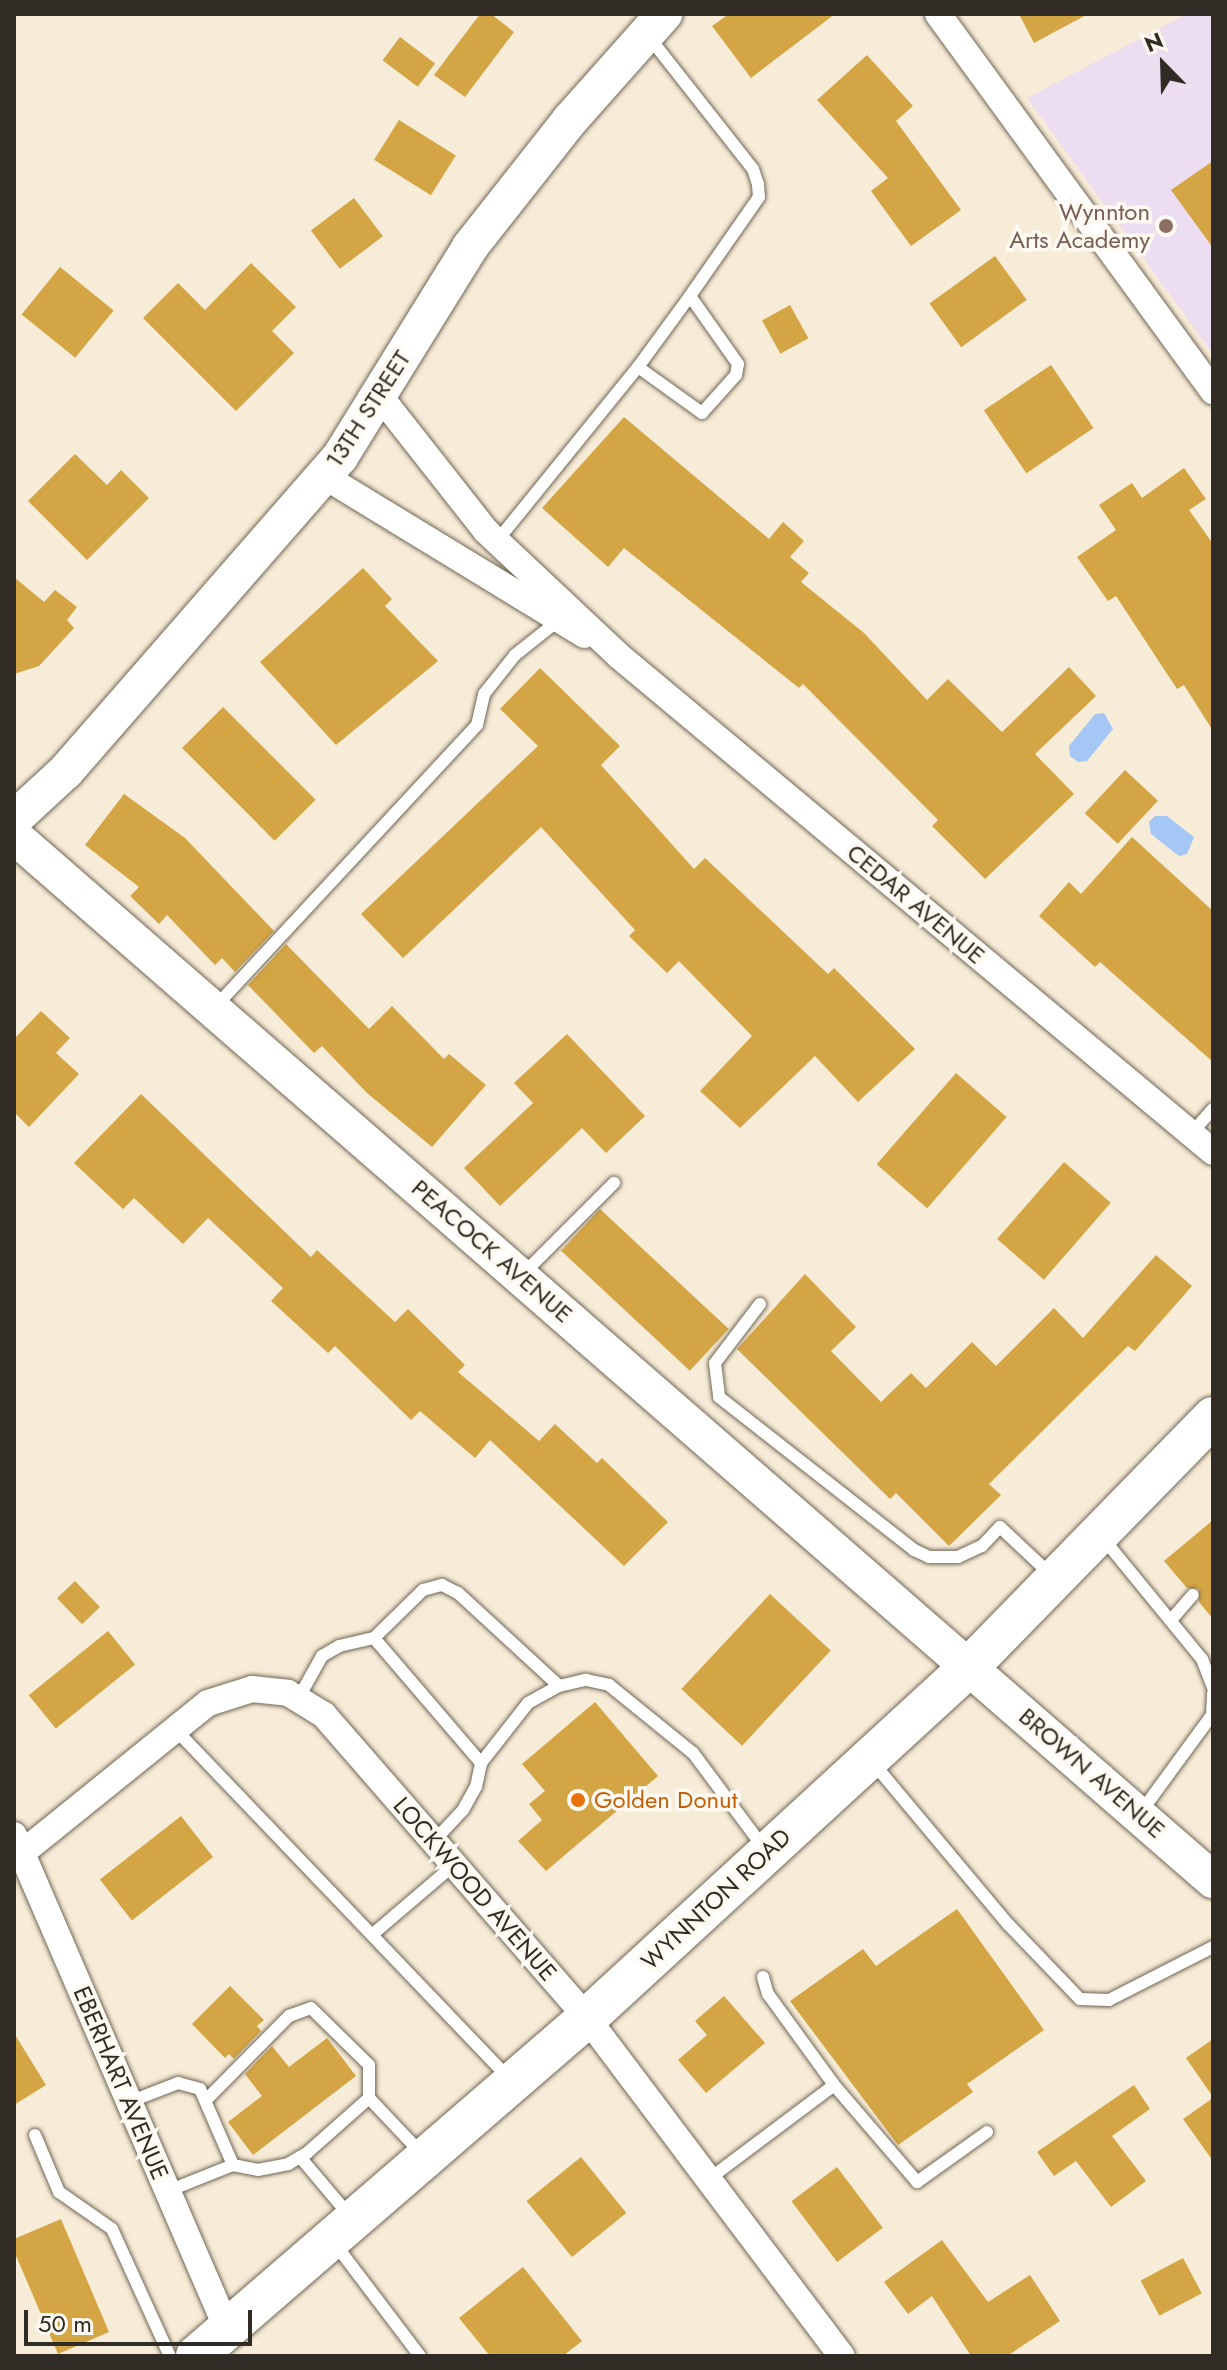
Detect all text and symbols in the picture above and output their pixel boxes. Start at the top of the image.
north arrow [1123,24,1203,104]
text: N [1139,24,1168,60]
place label: Wynnton Arts Academy [1009,198,1150,254]
marker: Wynnton Arts Academy [1157,217,1175,235]
street label: 13TH STREET [319,345,417,473]
street label: CEDAR AVENUE [841,838,991,970]
street label: PEACOCK AVENUE [406,1173,578,1329]
street label: BROWN AVENUE [1013,1702,1171,1844]
place label: Golden Donut [594,1786,737,1814]
street label: LOCKWOOD AVENUE [387,1791,563,1987]
marker: Golden Donut [569,1791,587,1809]
street label: WYNNTON ROAD [635,1822,797,1976]
street label: EBERHART AVENUE [67,1982,175,2184]
scale bar [28,2294,256,2344]
text: 50 m [38,2306,92,2341]

